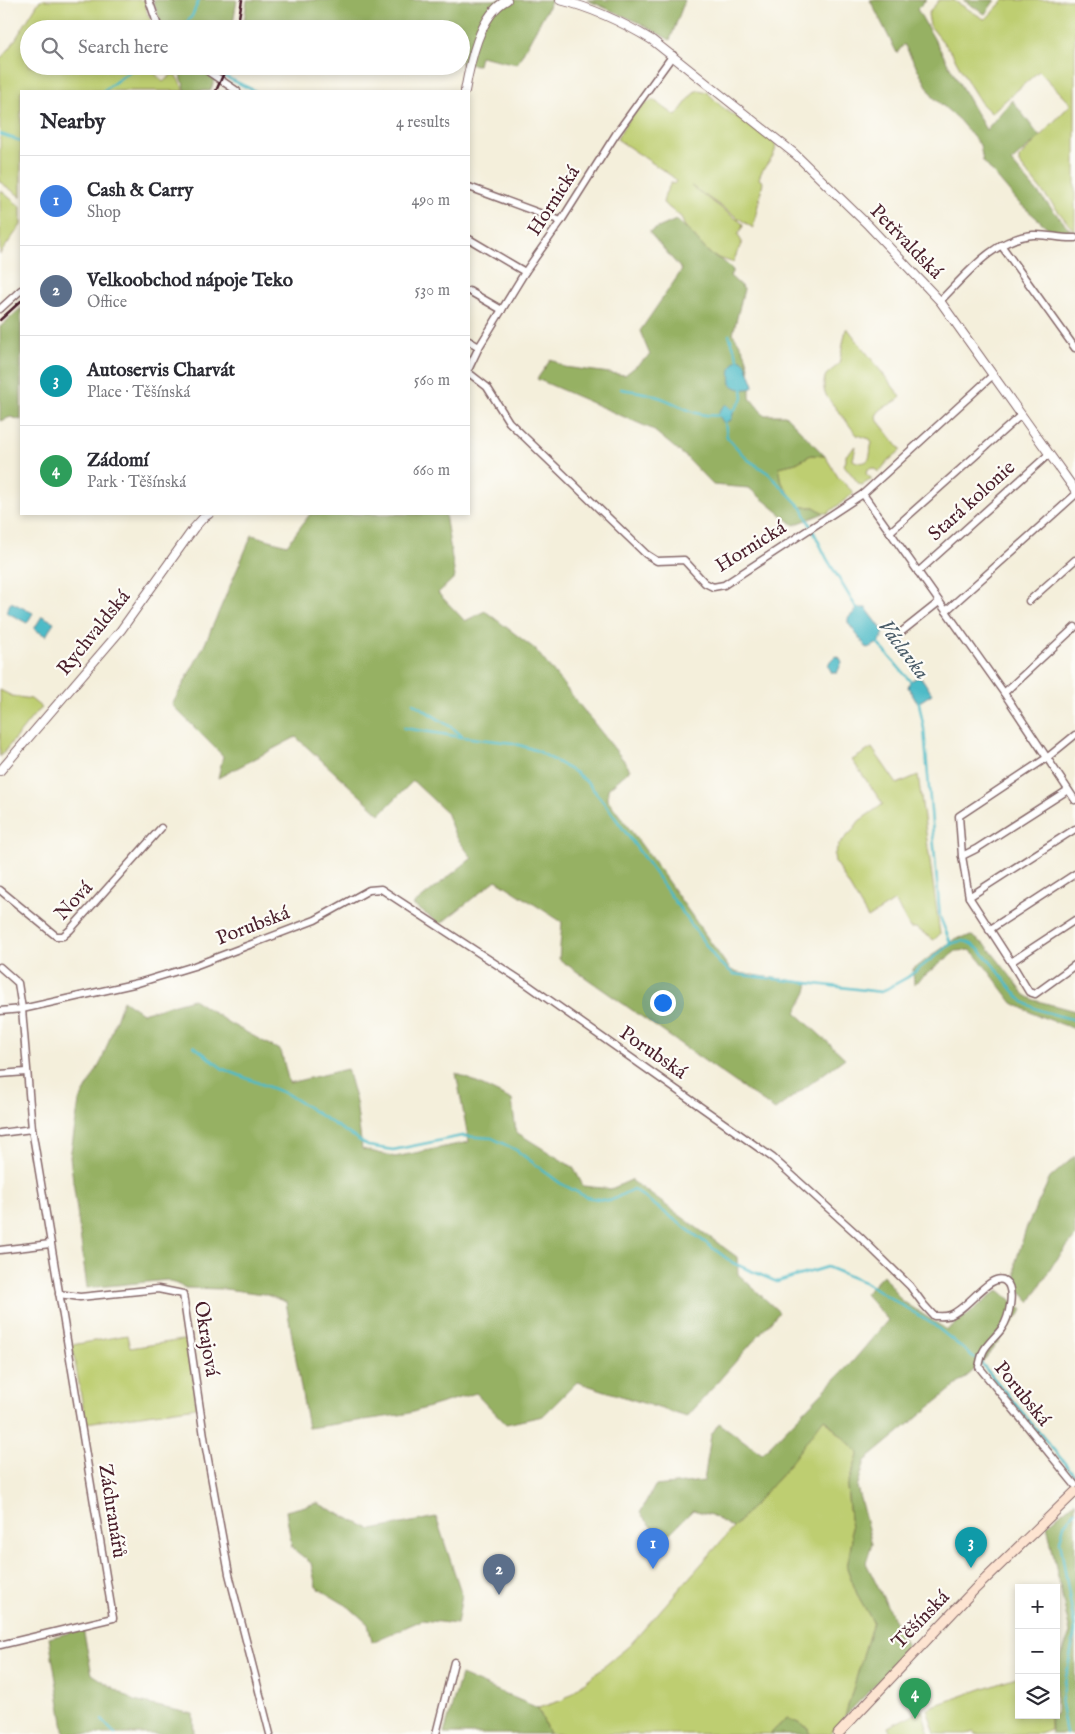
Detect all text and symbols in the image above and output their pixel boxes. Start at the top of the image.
search box [20,20,470,75]
icon: search [38,34,66,62]
text: Search here [78,36,169,60]
text: Nearby [40,109,105,136]
text: 4 results [396,113,450,133]
street label: Hornická [522,161,586,241]
text: Cash & Carry [87,179,193,203]
text: 1 [53,191,59,211]
text: 490 m [411,191,450,211]
street label: Petřvaldská [864,199,948,285]
text: Shop [87,203,121,223]
text: Velkoobchod nápoje Teko [87,269,293,293]
text: 2 [52,281,60,301]
text: 530 m [415,281,450,301]
text: Office [87,293,127,313]
text: Autoservis Charvát [87,359,235,383]
text: 3 [53,371,59,391]
text: 560 m [414,371,450,391]
text: Place · Těšínská [87,383,190,403]
text: Zádomí [87,449,149,473]
street label: Stará kolonie [923,455,1021,547]
text: 4 [52,461,60,481]
text: 660 m [413,461,450,481]
text: Park · Těšínská [87,473,186,493]
street label: Hornická [711,515,791,578]
street label: Rychvaldská [52,585,136,681]
water label: Václavka [872,614,934,686]
street label: Nová [50,876,99,926]
street label: Porubská [213,900,294,951]
your location [650,990,676,1016]
street label: Porubská [614,1021,692,1085]
street label: Okrajová [188,1300,224,1379]
street label: Porubská [988,1356,1056,1432]
street label: Záchranářů [92,1462,132,1560]
pin: 3 [955,1527,987,1568]
pin: 1 [637,1528,669,1569]
pin: 2 [483,1554,515,1595]
map controls [1015,1584,1060,1719]
button: + [1015,1584,1060,1629]
street label: Těšínská [887,1585,955,1655]
button: − [1015,1629,1060,1674]
button: layers [1015,1674,1060,1719]
pin: 4 [899,1678,931,1719]

